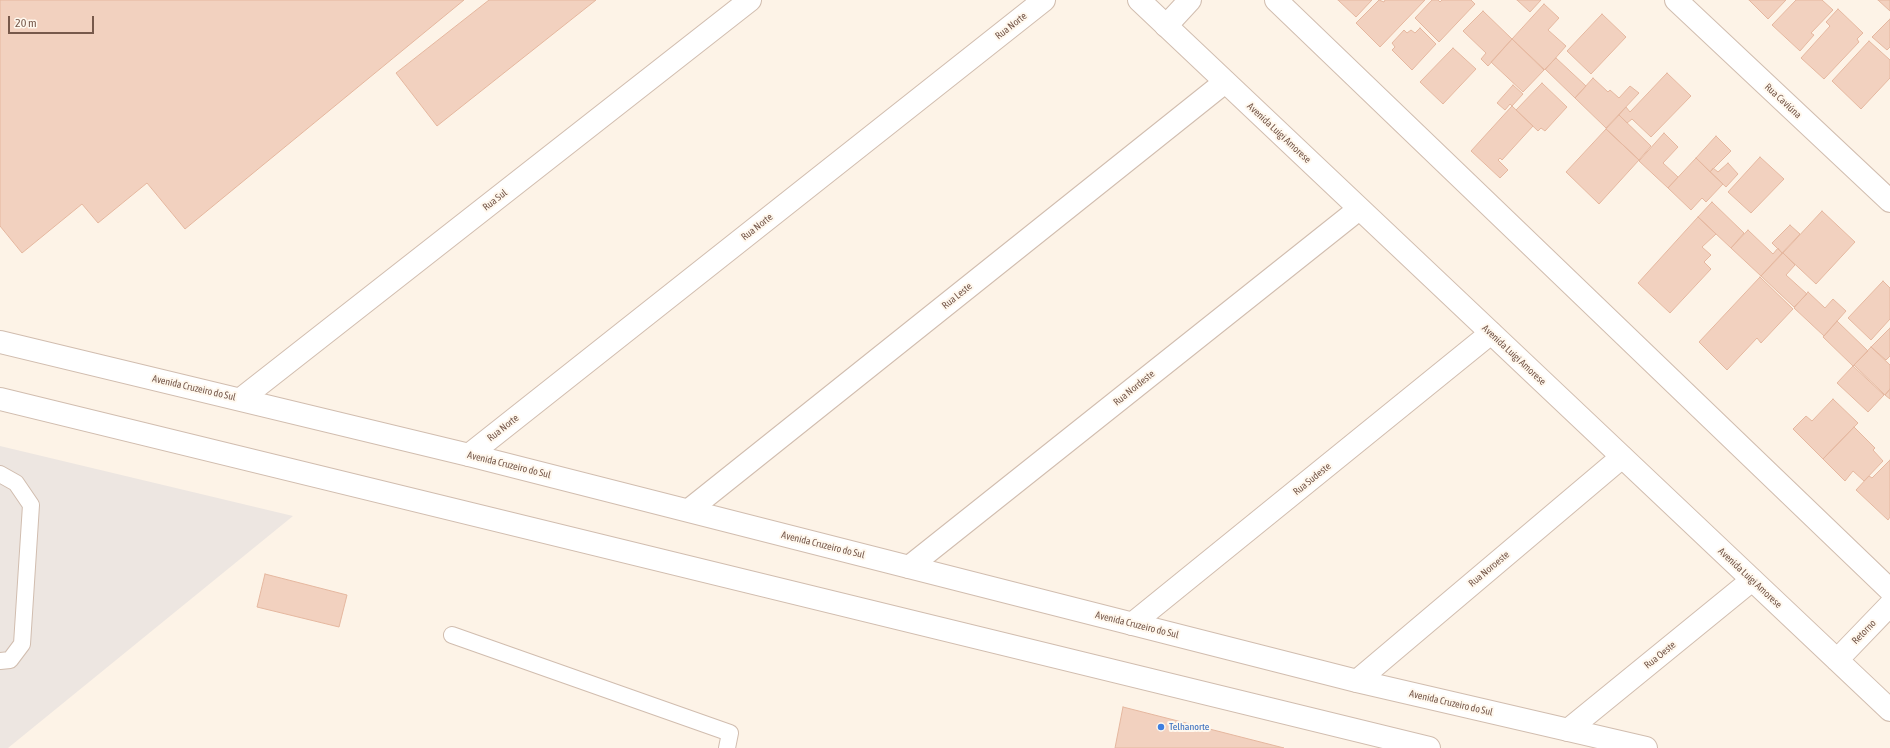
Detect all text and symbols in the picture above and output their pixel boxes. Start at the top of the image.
scale bar [10,8,96,34]
street label: Rua Norte [993,10,1029,42]
text: 20 m [15,16,37,30]
street label: Rua Caviúna [1762,81,1804,121]
street label: Avenida Luigi Amorese [1245,100,1313,166]
street label: Rua Sul [480,187,510,213]
street label: Rua Norte [739,211,775,243]
street label: Rua Leste [940,280,974,312]
street label: Avenida Luigi Amorese [1480,322,1548,388]
street label: Rua Nordeste [1111,368,1157,408]
street label: Avenida Cruzeiro do Sul [151,373,237,403]
street label: Rua Norte [485,412,521,444]
street label: Avenida Cruzeiro do Sul [466,449,552,481]
street label: Rua Sudeste [1291,460,1333,498]
street label: Avenida Cruzeiro do Sul [780,529,866,561]
street label: Avenida Luigi Amorese [1716,545,1784,611]
street label: Rua Noroeste [1466,548,1512,590]
street label: Avenida Cruzeiro do Sul [1094,609,1180,641]
street label: Retorno [1849,617,1879,647]
street label: Rua Oeste [1642,639,1678,671]
street label: Avenida Cruzeiro do Sul [1408,688,1494,718]
place label: Telhanorte [1169,721,1209,733]
marker: Telhanorte [1156,722,1166,732]

